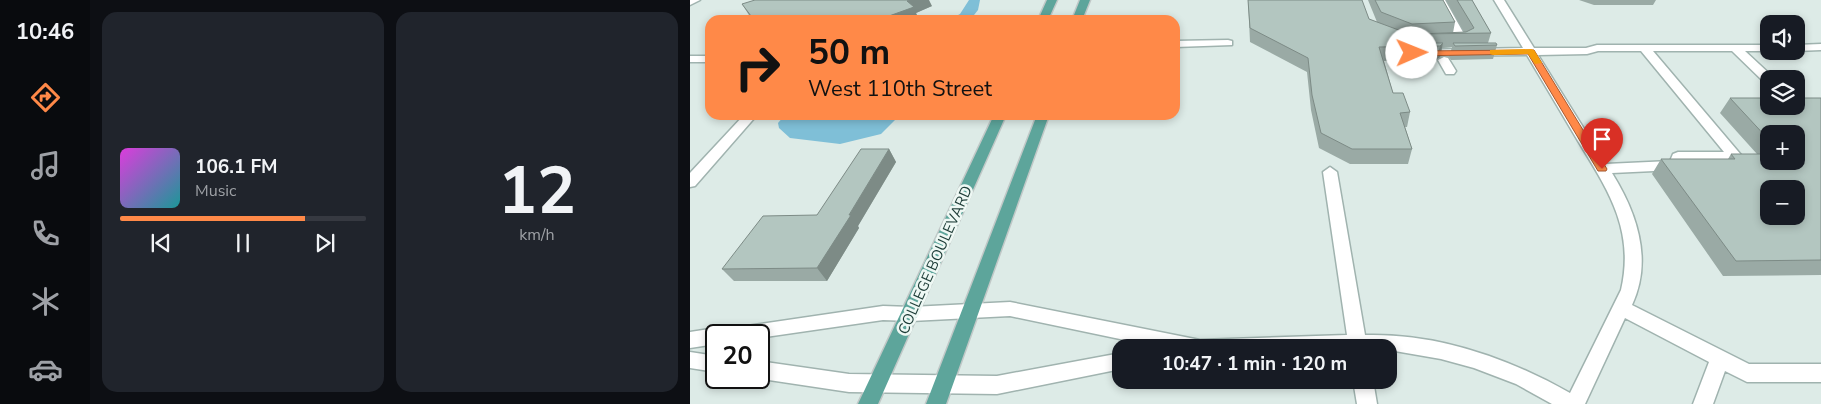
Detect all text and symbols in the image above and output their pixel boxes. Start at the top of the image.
map controls [1760,15,1805,225]
button: sound [1760,15,1805,60]
text: 10:46 [16,17,74,47]
position arrow [1385,26,1437,78]
text: 50 m [808,29,890,76]
icon: right [725,35,790,100]
button: layers [1760,70,1805,115]
text: West 110th Street [808,74,992,104]
icon: directions [28,80,63,115]
pin [1581,118,1623,169]
icon: arrive [1588,125,1616,153]
button: + [1760,125,1805,170]
text: 12 [498,147,576,236]
icon: music [28,148,63,183]
text: 106.1 FM [195,154,278,180]
text: Music [195,180,236,202]
button: − [1760,180,1805,225]
street label: COLLEGE BOULEVARD [893,183,977,337]
icon: phone [28,216,63,251]
text: km/h [519,224,555,246]
icon: previous [147,229,175,257]
icon: pause [229,229,257,257]
icon: next [311,229,339,257]
icon: climate [28,284,63,319]
speed limit sign: 20 [705,324,770,389]
text: 10:47 · 1 min · 120 m [1162,351,1347,377]
icon: car [28,352,63,387]

